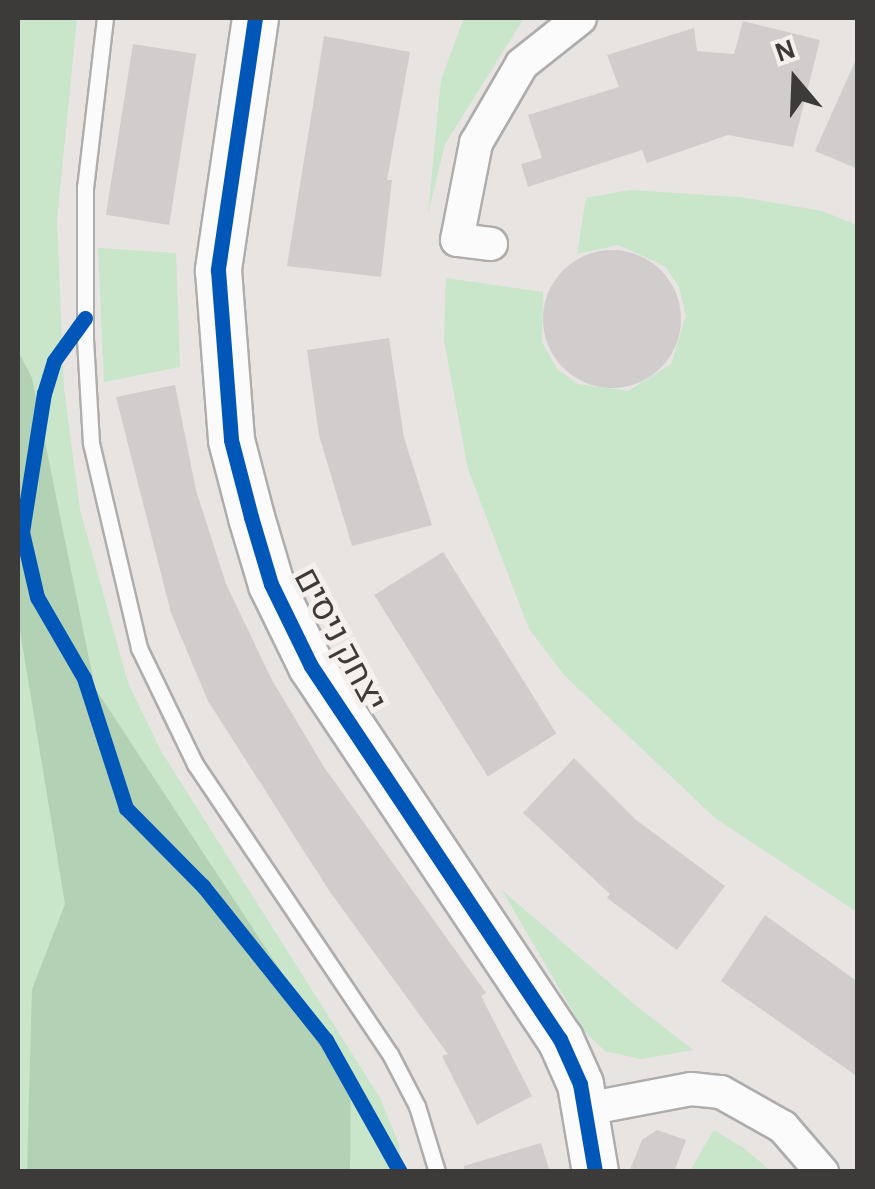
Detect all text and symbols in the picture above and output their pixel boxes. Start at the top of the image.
north arrow [745,30,845,130]
text: N [771,35,799,68]
street label: יצחק ניסים [284,561,394,719]

